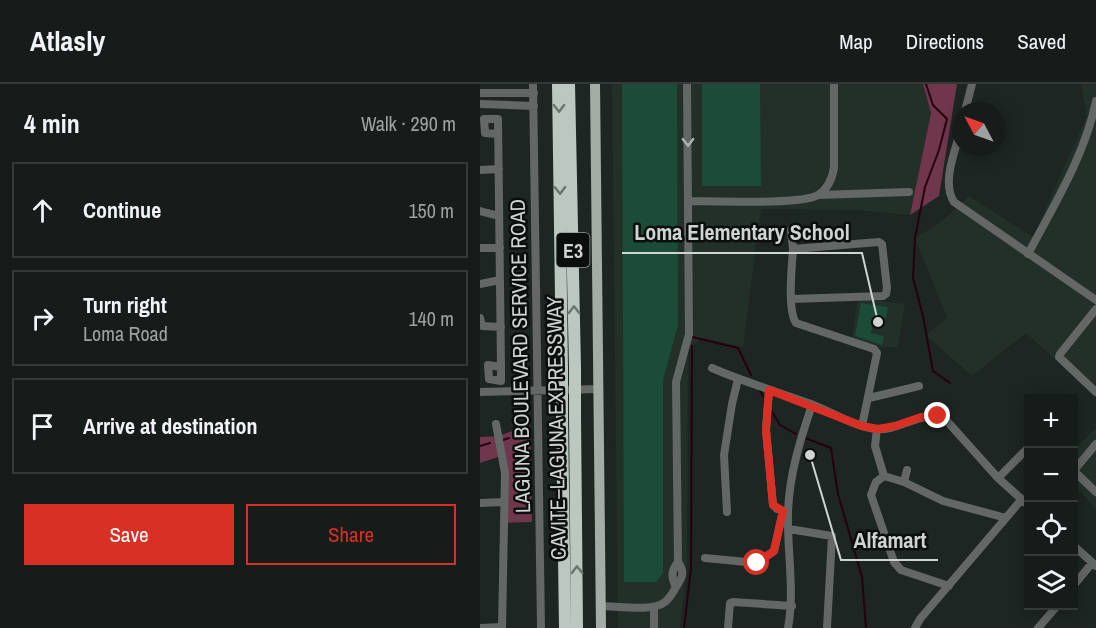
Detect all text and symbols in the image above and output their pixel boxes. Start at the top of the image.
text: Atlasly [30,22,105,60]
text: Map [839,27,873,56]
text: Directions [906,27,984,56]
text: Saved [1017,27,1066,56]
north arrow [952,102,1006,156]
one-way arrow [552,103,565,112]
text: 4 min [24,106,80,141]
text: Walk · 290 m [361,110,456,137]
one-way arrow [682,138,694,147]
one-way arrow [554,186,566,195]
icon: ahead [26,194,59,227]
text: Continue [83,195,161,225]
text: 150 m [408,197,454,224]
street label: LAGUNA BOULEVARD SERVICE ROAD [503,199,537,513]
callout: Loma Elementary School [622,213,862,253]
text: Loma Elementary School [634,217,850,247]
road number: E3 [556,233,590,267]
text: Turn right [83,290,167,320]
street label: CAVITE–LAGUNA EXPRESSWAY [539,295,573,560]
icon: right [26,302,59,335]
text: 140 m [408,305,454,332]
one-way arrow [568,305,580,314]
text: Loma Road [83,320,168,347]
map controls [1024,394,1078,610]
button: + [1024,394,1078,448]
route end [924,402,950,428]
icon: arrive [26,410,59,443]
text: Arrive at destination [83,411,257,441]
button: − [1024,448,1078,502]
button: locate [1024,502,1078,556]
button: Save [24,504,234,565]
button: Share [246,504,456,565]
callout: Alfamart [841,520,938,560]
text: Alfamart [853,525,927,555]
route start [743,549,769,575]
button: layers [1024,556,1078,610]
one-way arrow [571,565,583,574]

